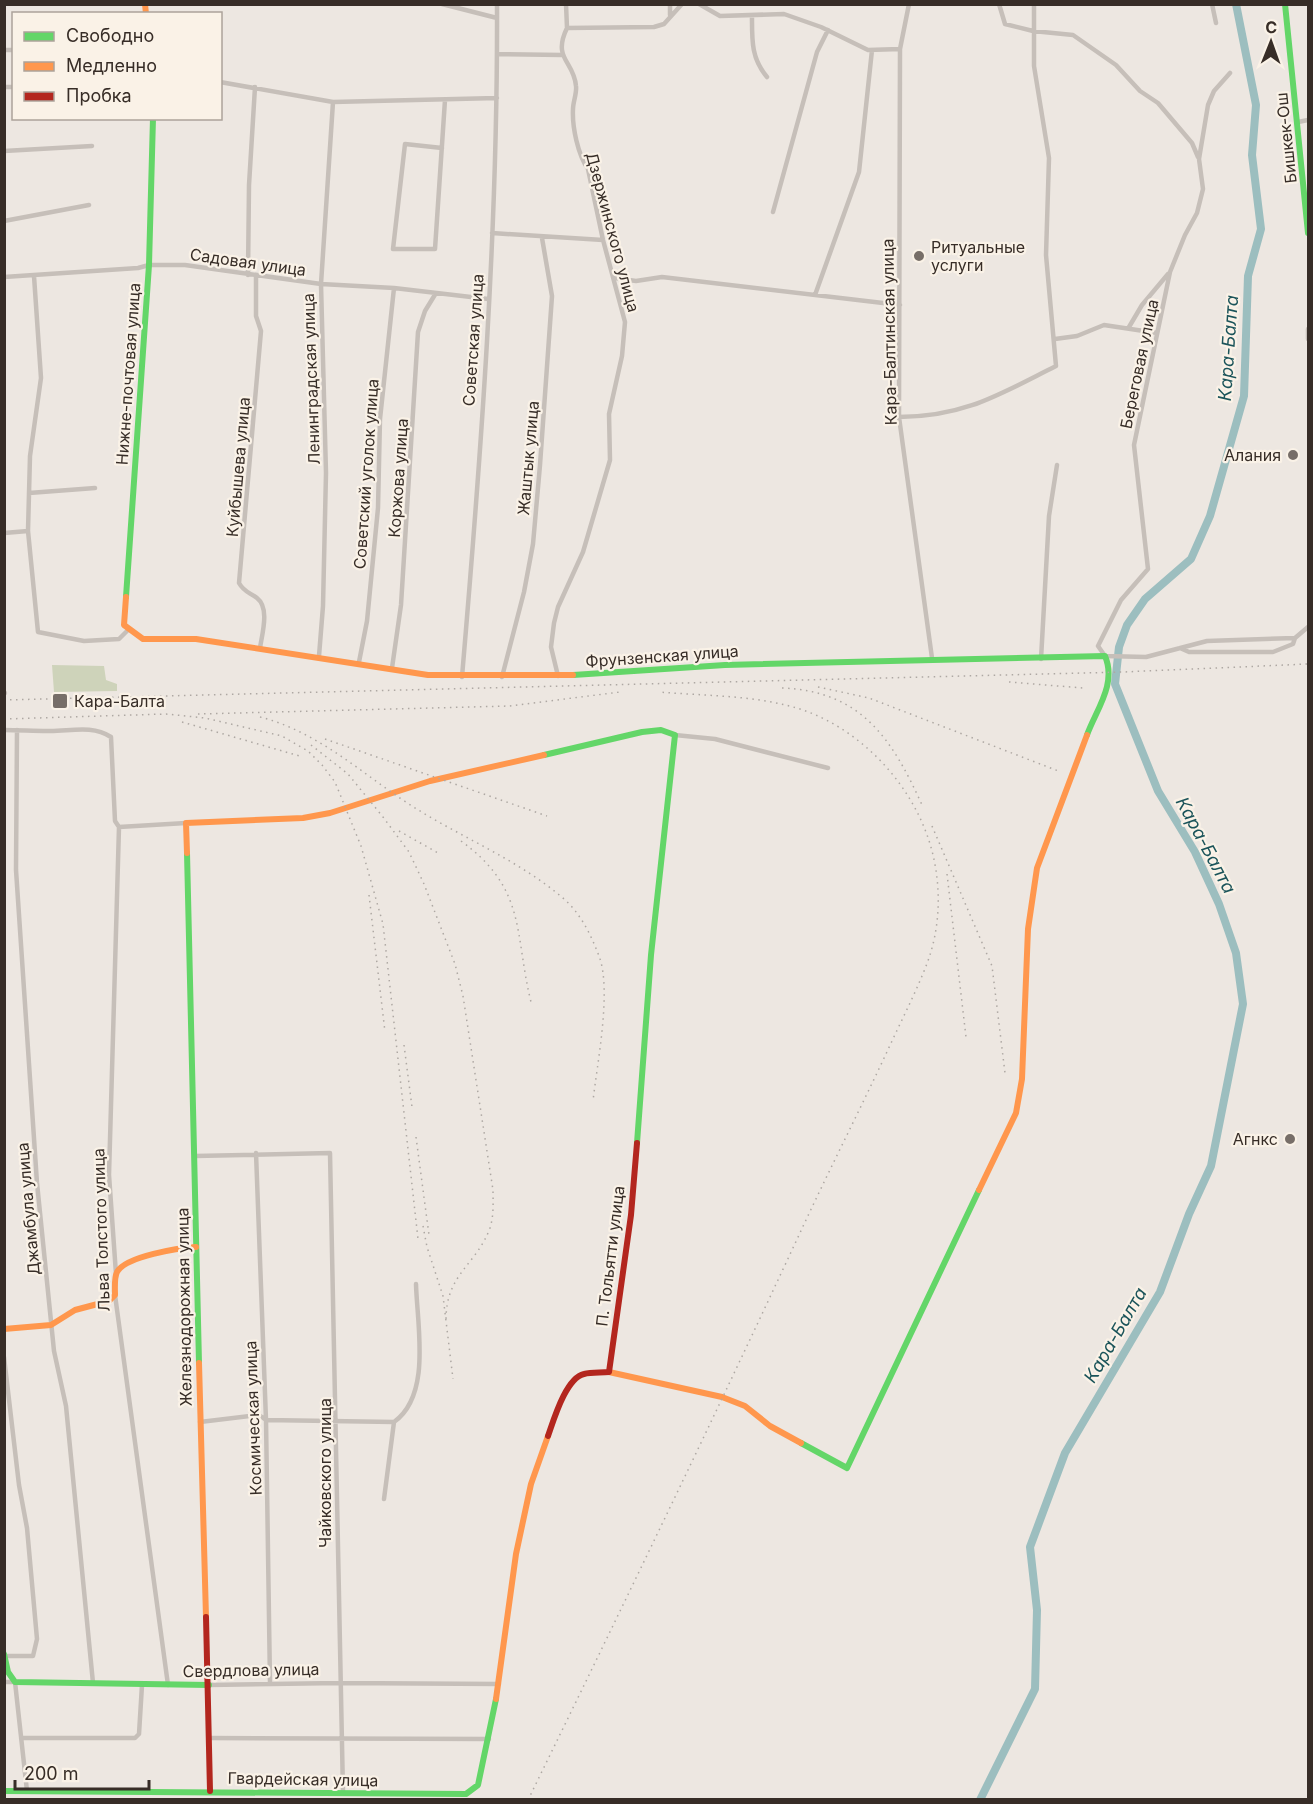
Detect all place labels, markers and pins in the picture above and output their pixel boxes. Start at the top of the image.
place label: Ритуальные услуги [931,237,1025,275]
marker: Ритуальные услуги [912,249,926,263]
place label: Алания [1224,445,1281,465]
marker: Алания [1286,448,1300,462]
place label: Кара-Балта [74,691,165,711]
marker: Кара-Балта [51,692,69,710]
place label: Агнкс [1233,1129,1278,1149]
marker: Агнкс [1283,1132,1297,1146]

